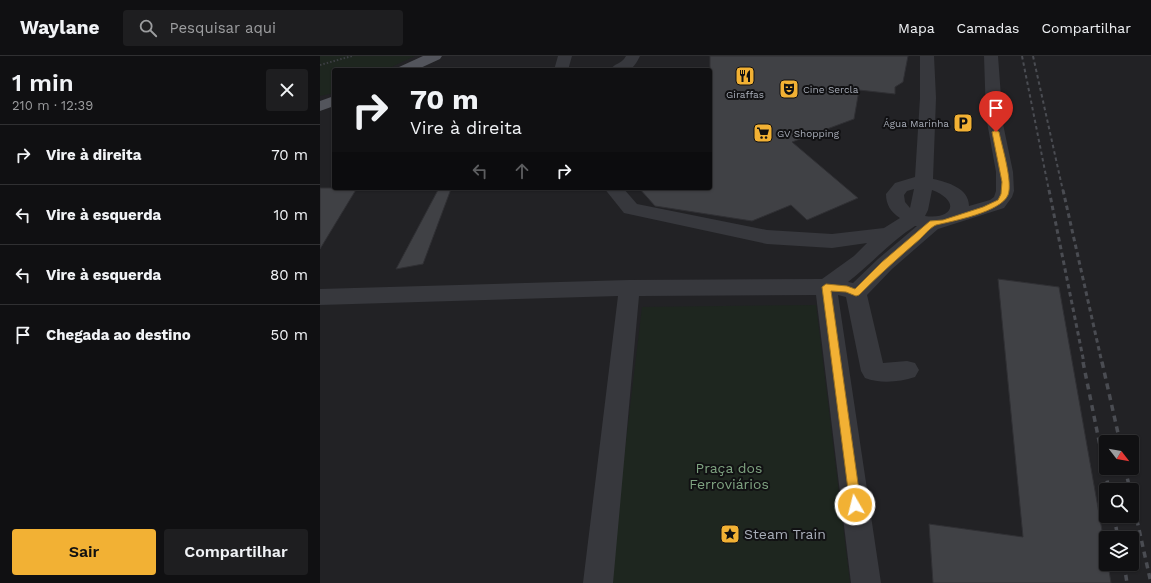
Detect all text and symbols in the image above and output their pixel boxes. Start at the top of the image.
search box [123,10,403,46]
text: Waylane [20,16,99,39]
icon: search [137,17,159,39]
text: Pesquisar aqui [169,19,276,37]
text: Mapa [898,20,935,36]
text: Camadas [957,20,1019,36]
text: Compartilhar [1041,20,1131,36]
restaurant icon: Giraffas [734,65,756,87]
text: 1 min [12,69,74,97]
button: close [266,69,308,111]
theatre icon: Cine Sercla [778,78,800,100]
text: 70 m [410,83,479,116]
icon: right [344,84,396,136]
place label: Cine Sercla [803,84,859,95]
place label: Giraffas [726,89,764,100]
pin [979,91,1013,132]
icon: arrive [985,97,1007,119]
text: 210 m · 12:39 [12,98,93,113]
parking icon: Água Marinha [952,112,974,134]
text: Vire à direita [410,117,522,138]
place label: Água Marinha [883,118,949,129]
supermarket icon: GV Shopping [752,122,774,144]
place label: GV Shopping [777,128,840,139]
icon: right [12,144,34,166]
text: Vire à direita [46,146,141,164]
text: 70 m [271,146,308,164]
icon: left [469,160,491,182]
icon: ahead [511,160,533,182]
icon: right [553,160,575,182]
icon: left [12,204,34,226]
text: Vire à esquerda [46,206,161,224]
text: 10 m [273,206,308,224]
icon: left [12,264,34,286]
text: Vire à esquerda [46,266,161,284]
text: 80 m [270,266,308,284]
icon: arrive [12,324,34,346]
text: Chegada ao destino [46,326,191,344]
text: 50 m [271,326,308,344]
north arrow [1099,435,1139,475]
map controls [1099,435,1139,571]
park label: Praça dos Ferroviários [689,460,769,492]
button: search [1099,483,1139,523]
position arrow [834,484,876,526]
place icon: Steam Train [719,523,741,545]
place label: Steam Train [744,526,826,542]
button: Sair [12,529,156,575]
button: Compartilhar [164,529,308,575]
button: layers [1099,531,1139,571]

